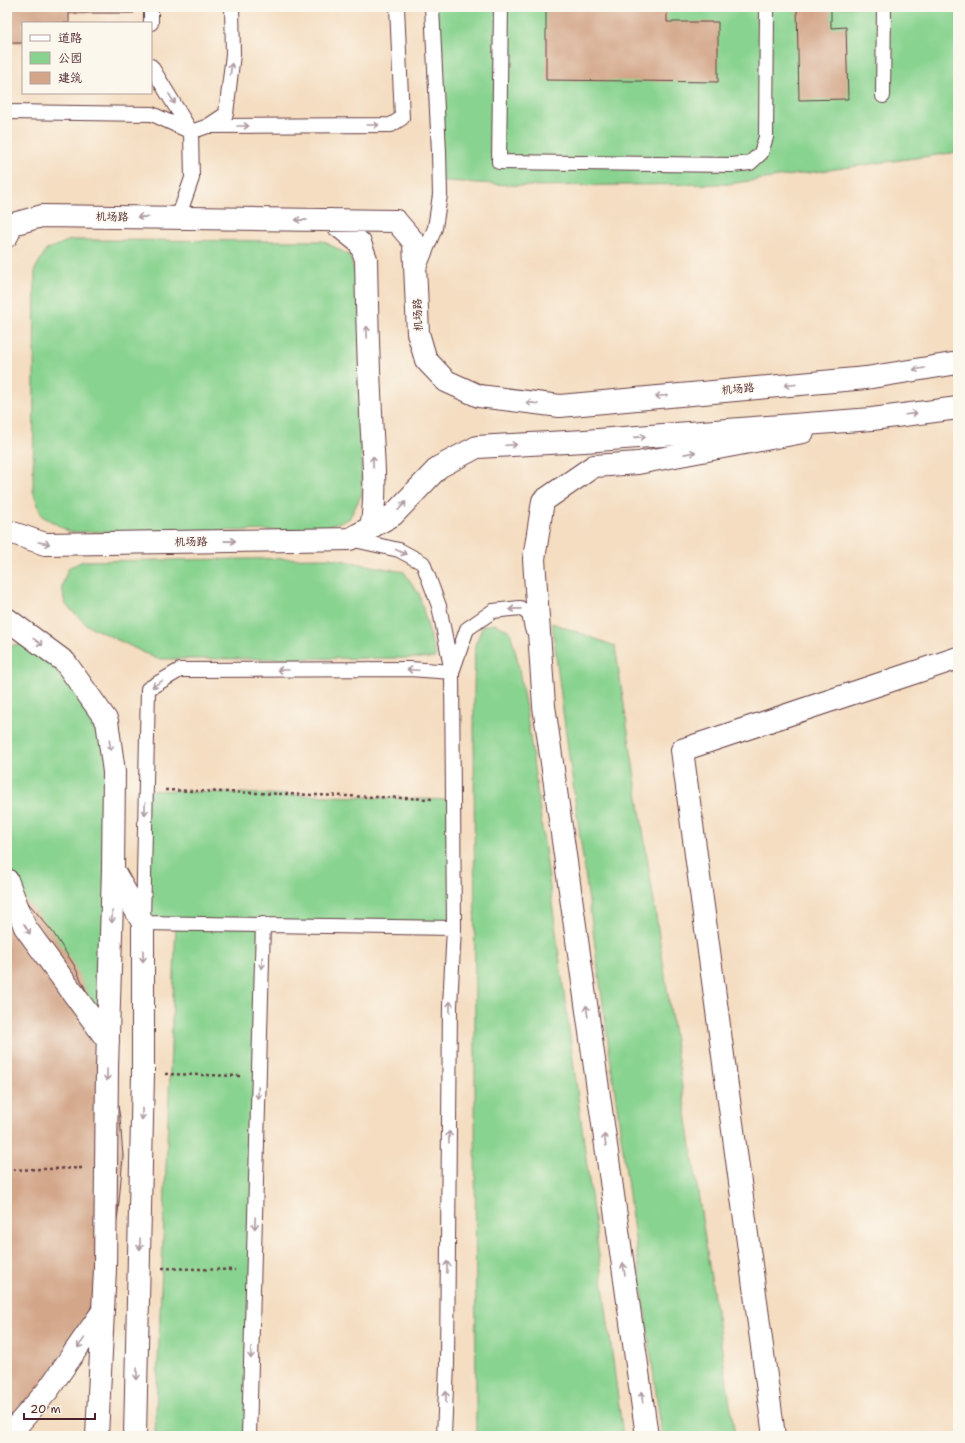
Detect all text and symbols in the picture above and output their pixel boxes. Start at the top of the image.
legend [22,22,152,94]
text: 道路 [58,30,82,46]
text: 公园 [58,50,82,66]
one-way arrow [228,63,235,76]
text: 建筑 [58,70,82,86]
one-way arrow [168,93,176,105]
one-way arrow [366,121,379,129]
one-way arrow [236,122,249,130]
street label: 机场路 [95,209,129,225]
one-way arrow [137,213,150,221]
one-way arrow [295,216,308,224]
street label: 机场路 [410,298,426,332]
one-way arrow [364,326,371,339]
one-way arrow [913,366,926,374]
street label: 机场路 [721,380,755,398]
one-way arrow [784,381,797,388]
one-way arrow [655,392,668,400]
one-way arrow [526,399,539,407]
one-way arrow [904,410,917,418]
one-way arrow [633,433,646,440]
one-way arrow [504,442,517,449]
one-way arrow [683,449,696,457]
one-way arrow [369,456,377,469]
one-way arrow [398,501,407,511]
street label: 机场路 [174,534,208,550]
one-way arrow [223,537,236,545]
one-way arrow [37,539,50,547]
one-way arrow [395,549,407,556]
one-way arrow [509,605,522,613]
one-way arrow [33,638,44,646]
one-way arrow [277,666,290,674]
one-way arrow [407,666,420,673]
one-way arrow [151,681,163,689]
one-way arrow [106,738,114,751]
one-way arrow [142,802,149,815]
one-way arrow [108,910,115,923]
one-way arrow [23,923,31,934]
one-way arrow [139,949,147,962]
one-way arrow [258,956,266,969]
one-way arrow [446,1001,454,1014]
one-way arrow [583,1005,591,1018]
one-way arrow [103,1068,111,1081]
one-way arrow [255,1086,262,1099]
one-way arrow [138,1107,146,1120]
one-way arrow [445,1131,453,1144]
one-way arrow [601,1134,609,1147]
one-way arrow [251,1216,259,1229]
one-way arrow [136,1237,144,1250]
one-way arrow [444,1261,451,1274]
one-way arrow [620,1263,628,1276]
one-way arrow [77,1337,85,1348]
one-way arrow [247,1346,255,1359]
one-way arrow [133,1367,141,1380]
one-way arrow [442,1391,449,1404]
one-way arrow [638,1391,646,1404]
scale bar [24,1395,95,1421]
text: 20 m [30,1401,61,1417]

